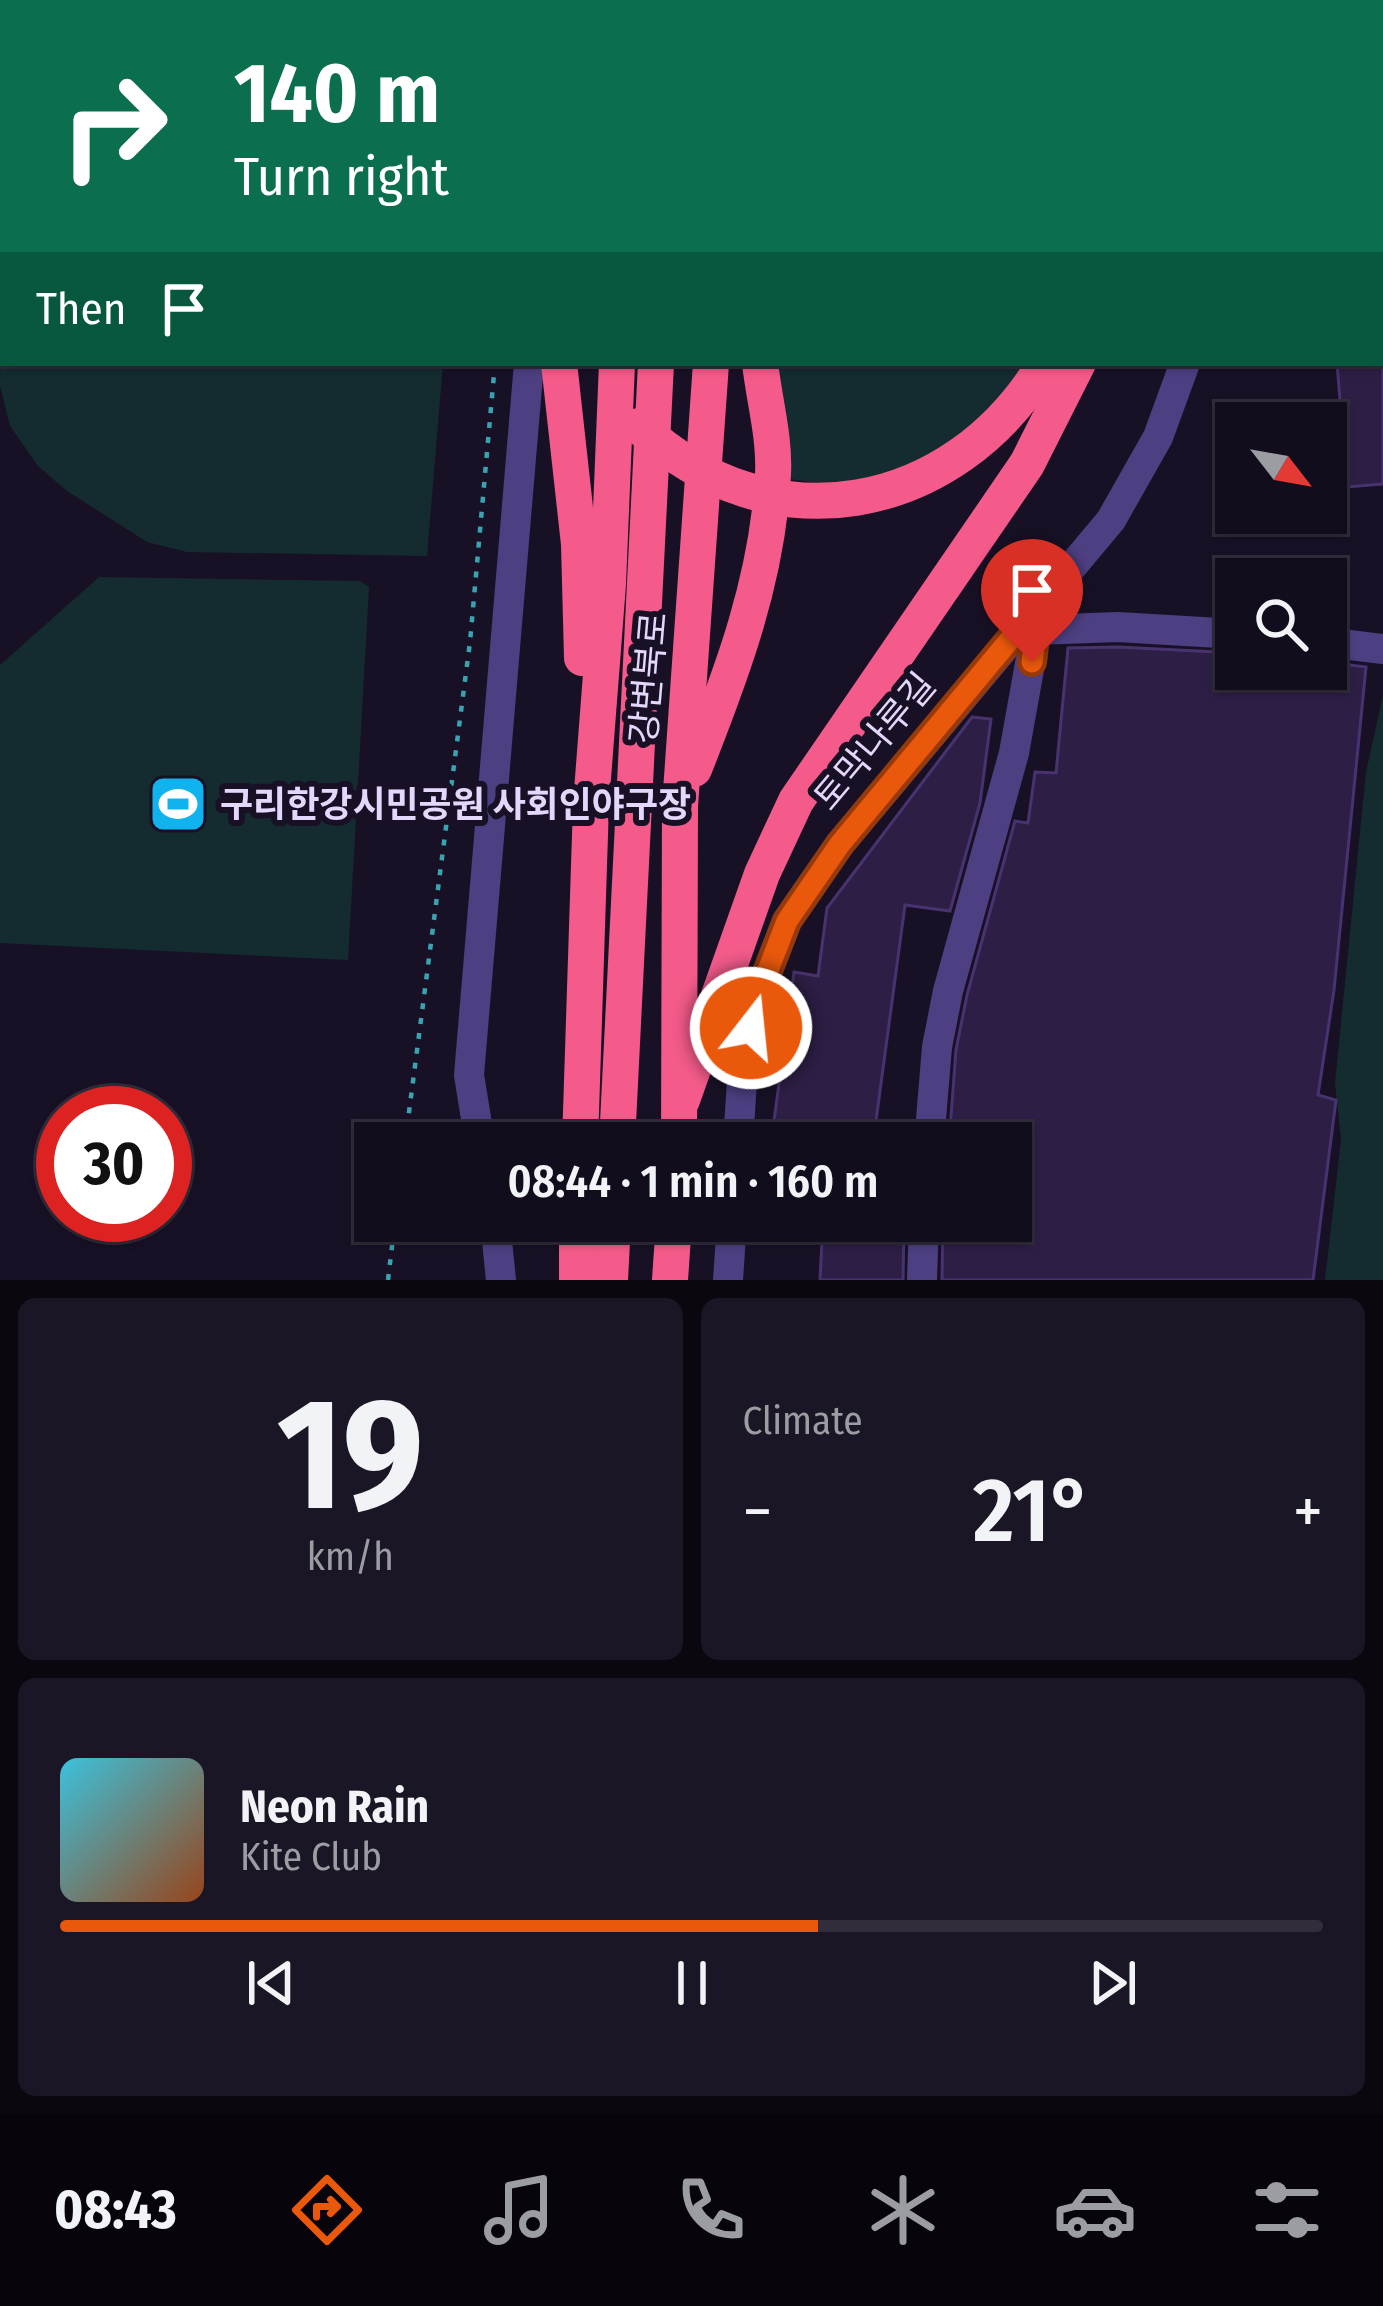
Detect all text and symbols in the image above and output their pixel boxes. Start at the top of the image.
text: 140 m [234,43,440,144]
icon: right [36,48,192,204]
text: Turn right [234,145,449,209]
icon: arrive [151,276,217,342]
text: Then [36,282,127,336]
north arrow [1215,402,1347,534]
map controls [1215,402,1347,690]
pin [981,539,1083,662]
icon: arrive [999,557,1065,623]
button: search [1215,558,1347,690]
street label: 강변북로 [621,610,677,746]
street label: 토막나루길 [805,664,945,819]
sports icon: 구리한강시민공원 사회인야구장 [147,773,209,835]
place label: 구리한강시민공원 사회인야구장 [220,783,691,827]
position arrow [688,965,814,1091]
speed limit sign: 30 [36,1086,192,1242]
text: 08:44 · 1 min · 160 m [508,1155,878,1209]
text: 19 [277,1362,424,1549]
text: Climate [743,1398,863,1444]
text: 21° [973,1457,1092,1565]
text: − [743,1472,772,1551]
text: + [1293,1472,1323,1551]
text: km/h [307,1534,394,1580]
text: Neon Rain [240,1780,429,1834]
text: Kite Club [240,1834,382,1880]
icon: previous [238,1950,304,2016]
icon: pause [659,1950,725,2016]
icon: next [1080,1950,1146,2016]
icon: directions [285,2168,369,2252]
icon: music [477,2168,561,2252]
icon: phone [669,2168,753,2252]
icon: climate [861,2168,945,2252]
icon: car [1053,2168,1137,2252]
icon: filters [1245,2168,1329,2252]
text: 08:43 [54,2178,177,2242]

